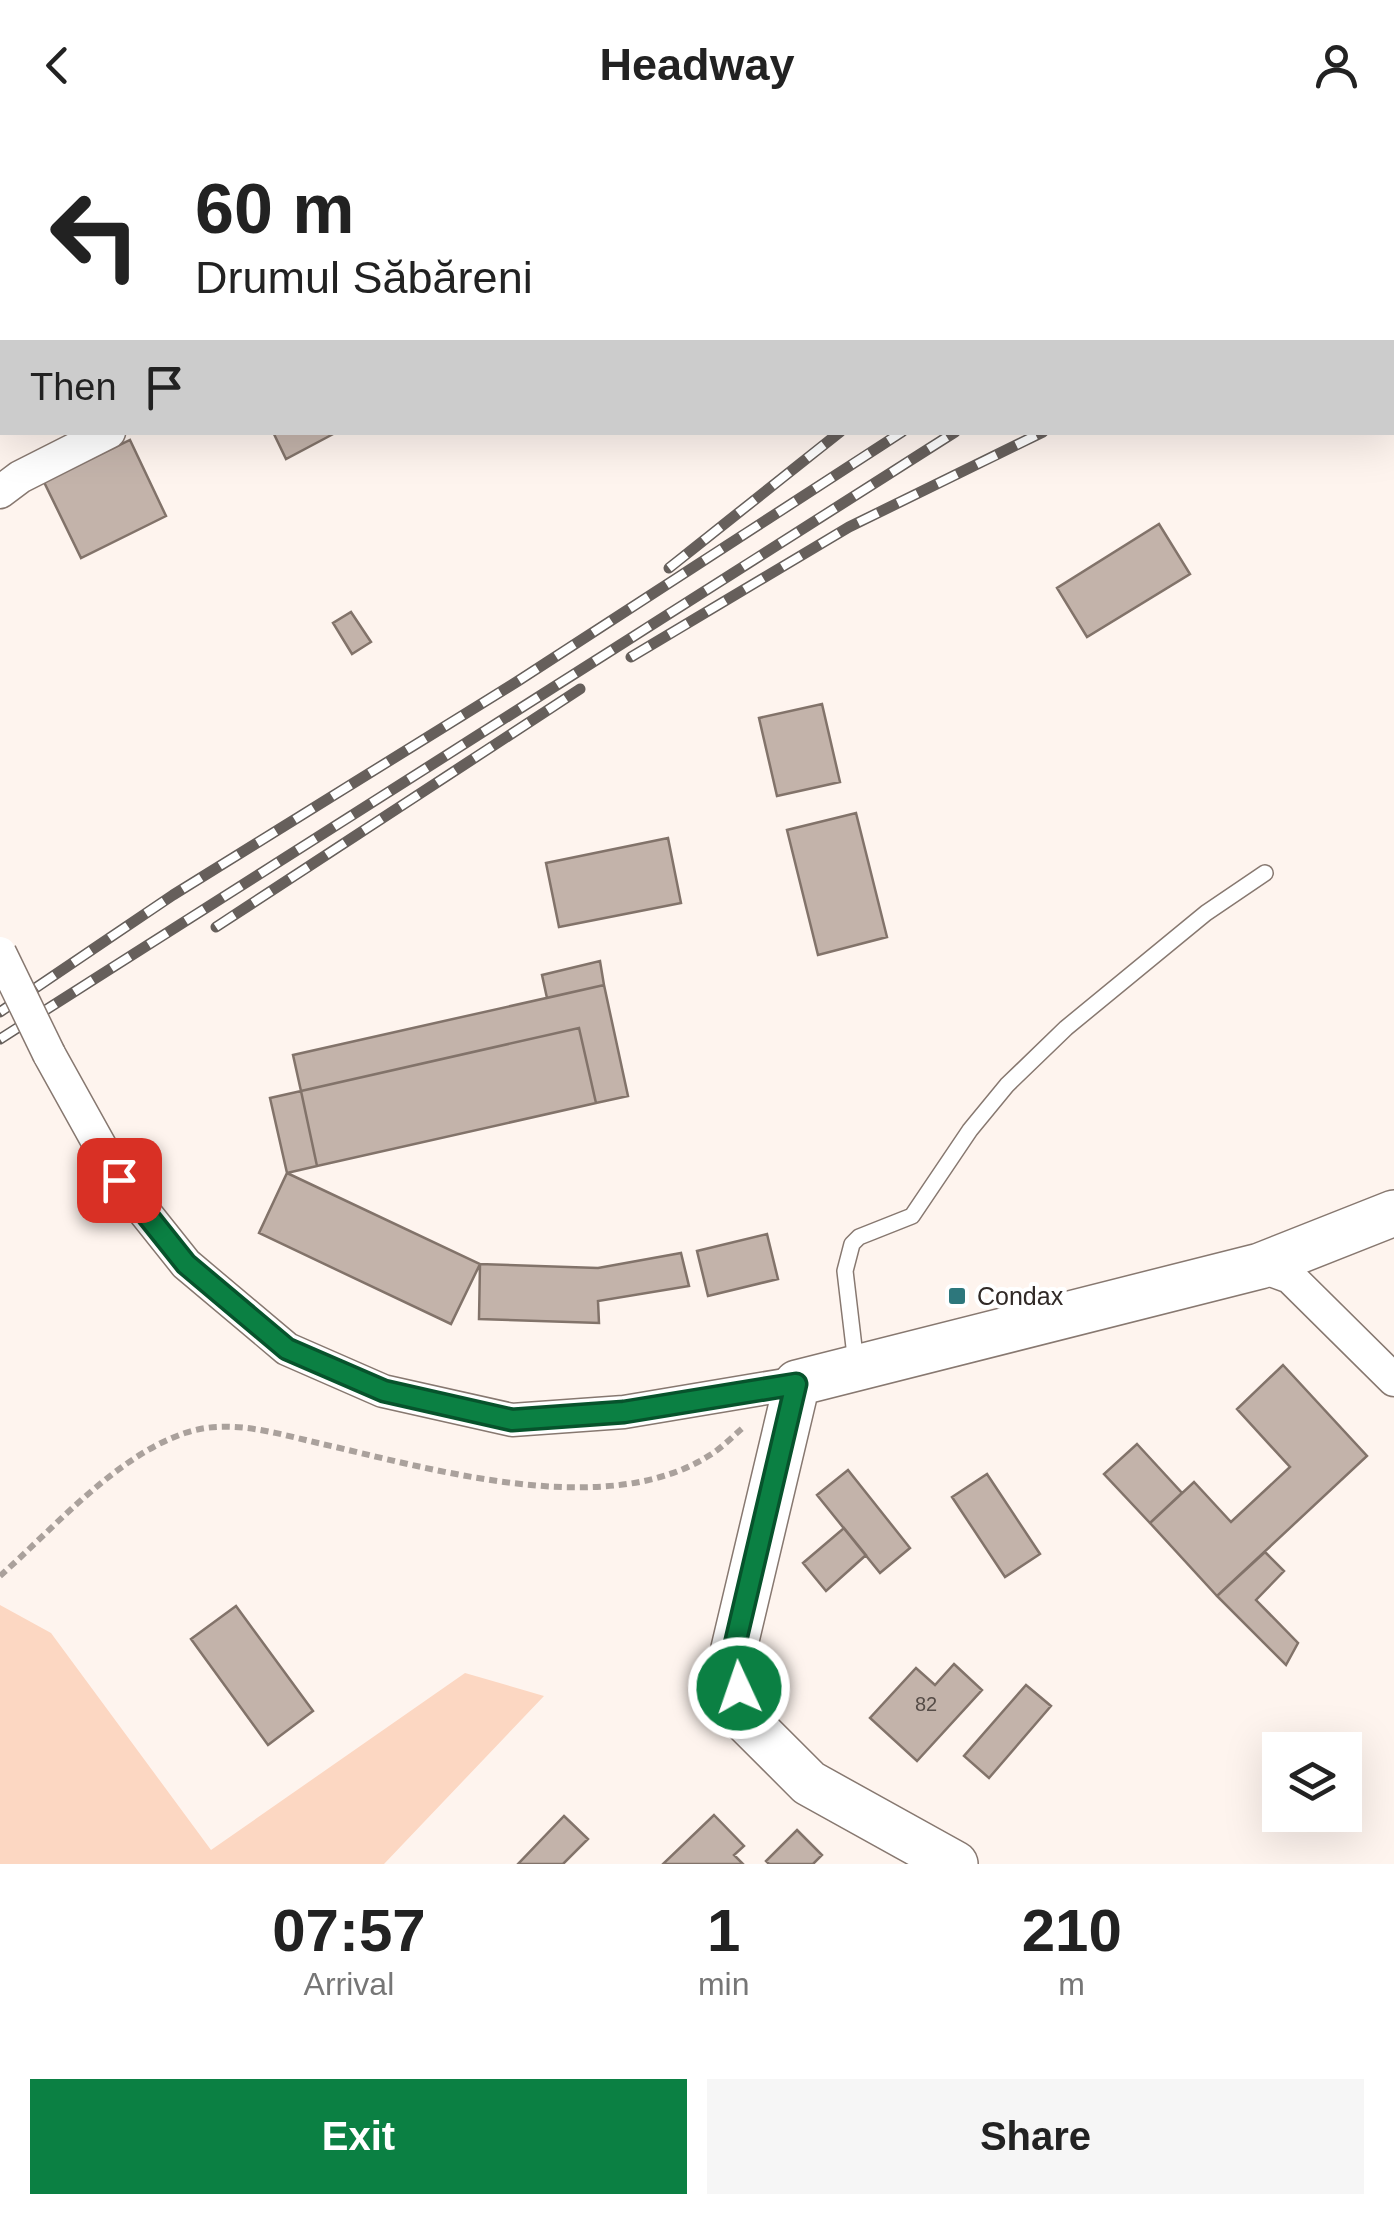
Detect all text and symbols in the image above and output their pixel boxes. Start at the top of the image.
icon: back [30,38,85,93]
icon: person [1309,38,1364,93]
text: Headway [599,39,795,90]
icon: left [30,170,160,300]
text: 60 m [195,170,355,248]
text: Drumul Săbăreni [195,252,533,303]
icon: arrive [137,360,192,415]
text: Then [30,366,117,408]
pin [77,1138,162,1223]
icon: arrive [92,1153,147,1208]
place label: Condax [977,1282,1064,1310]
marker: Condax [946,1285,968,1307]
position arrow [687,1636,791,1740]
house number: 82 [915,1693,937,1715]
map controls [1262,1732,1362,1832]
button: layers [1262,1732,1362,1832]
text: 07:57 [272,1897,426,1964]
text: 1 [707,1897,740,1964]
text: 210 [1022,1897,1122,1964]
text: Arrival [304,1966,394,2002]
text: min [698,1966,749,2002]
text: m [1058,1966,1085,2002]
button: Exit [30,2079,687,2194]
button: Share [707,2079,1364,2194]

